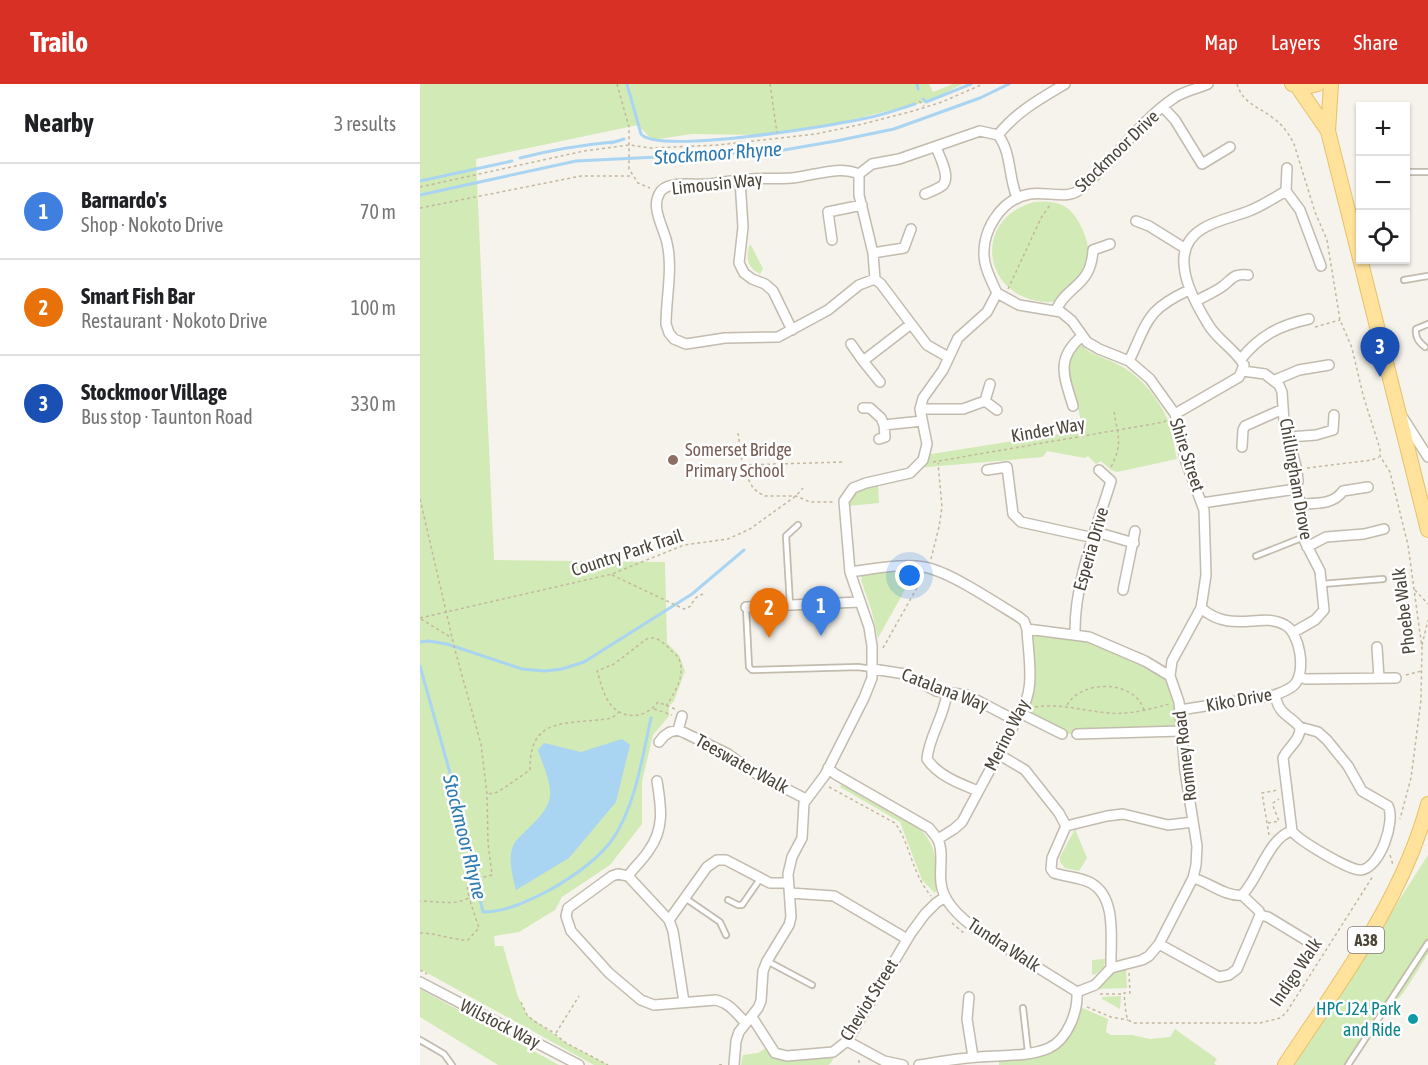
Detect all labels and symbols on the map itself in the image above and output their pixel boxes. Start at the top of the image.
street label: Stockmoor Drive [1070,106,1163,196]
water label: Stockmoor Rhyne [652,137,783,169]
street label: Limousin Way [670,168,763,199]
pin: 3 [1360,328,1400,377]
street label: Kinder Way [1009,413,1086,446]
street label: Shire Street [1166,416,1209,494]
street label: Chillingham Drove [1275,417,1317,541]
place label: Somerset Bridge Primary School [685,439,792,481]
marker: Somerset Bridge Primary School [666,453,680,467]
street label: Esperia Drive [1069,505,1112,593]
street label: Country Park Trail [568,525,685,580]
your location [895,561,924,590]
street label: Phoebe Walk [1388,567,1419,655]
pin: 1 [802,586,840,636]
pin: 2 [750,588,788,638]
street label: Catalana Way [899,663,991,716]
street label: Kiko Drive [1204,683,1273,716]
street label: Merino Way [980,695,1034,774]
street label: Romney Road [1169,709,1200,803]
street label: Teeswater Walk [692,729,792,798]
water label: Stockmoor Rhyne [439,771,492,902]
street label: Tundra Walk [964,913,1045,976]
road number: A38 [1348,927,1384,953]
street label: Indigo Walk [1265,934,1326,1010]
street label: Cheviot Street [835,955,902,1044]
street label: Wilstock Way [457,994,544,1053]
place label: HPC J24 Park and Ride [1316,998,1401,1040]
marker: HPC J24 Park and Ride [1406,1012,1420,1026]

